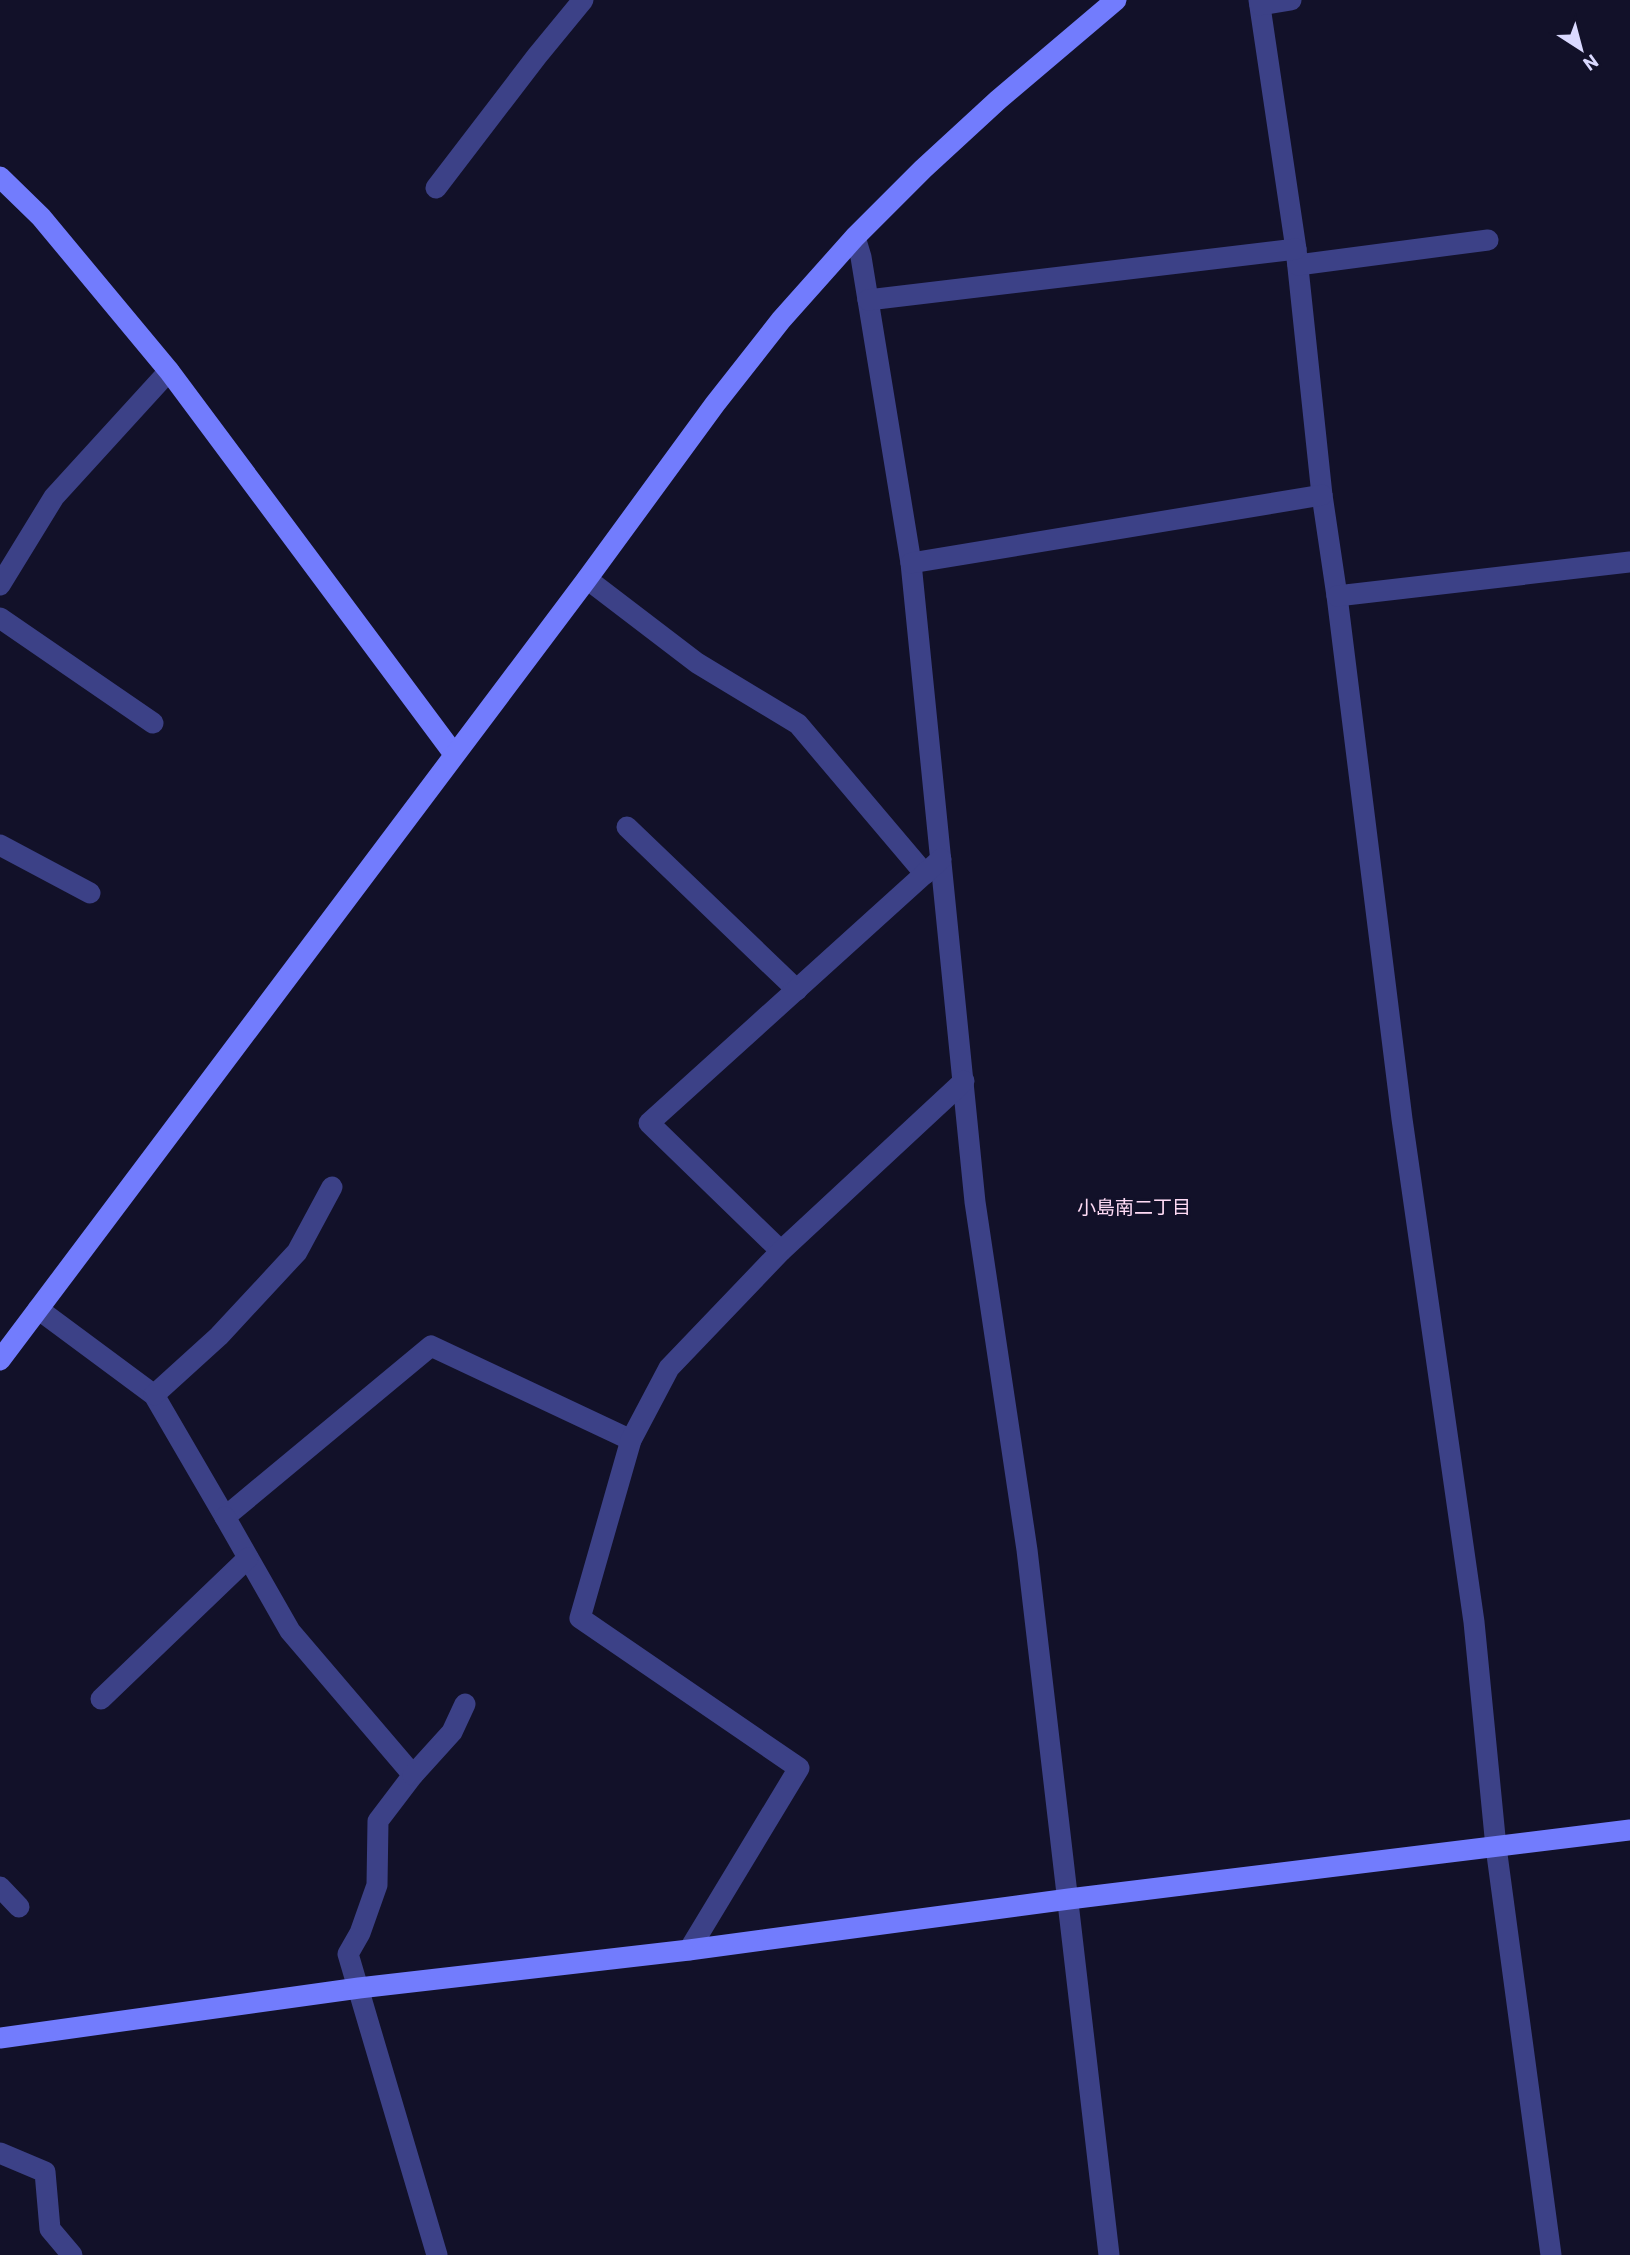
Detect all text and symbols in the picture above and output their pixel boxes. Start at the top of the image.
north arrow [1546,14,1616,84]
text: N [1579,50,1603,76]
district label: 小島南二丁目 [1077,1195,1191,1218]

